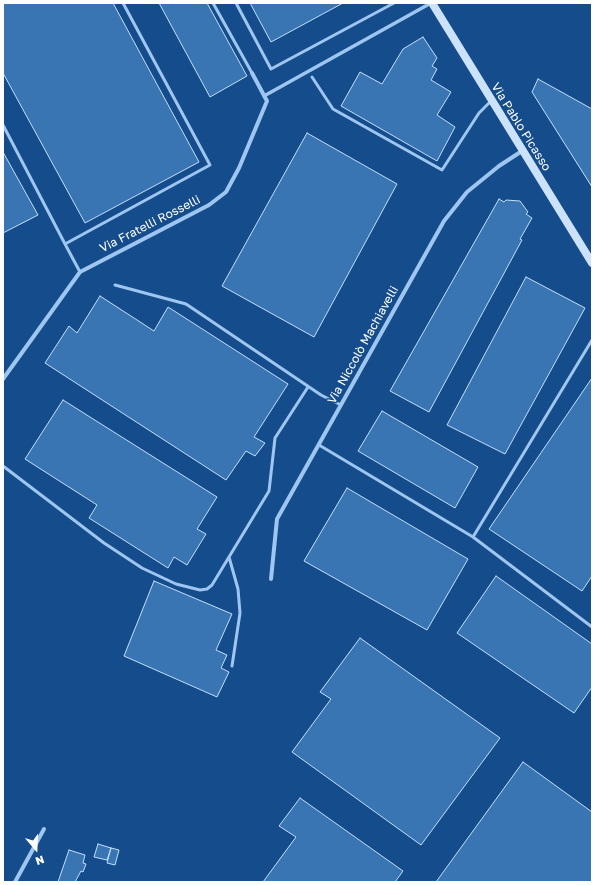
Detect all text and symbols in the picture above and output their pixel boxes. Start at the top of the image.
street label: Via Pablo Picasso [488,80,554,174]
street label: Via Fratelli Rosselli [97,192,203,256]
street label: Via Niccolò Machiavelli [325,283,401,407]
north arrow [16,829,56,869]
text: N [34,853,46,868]

